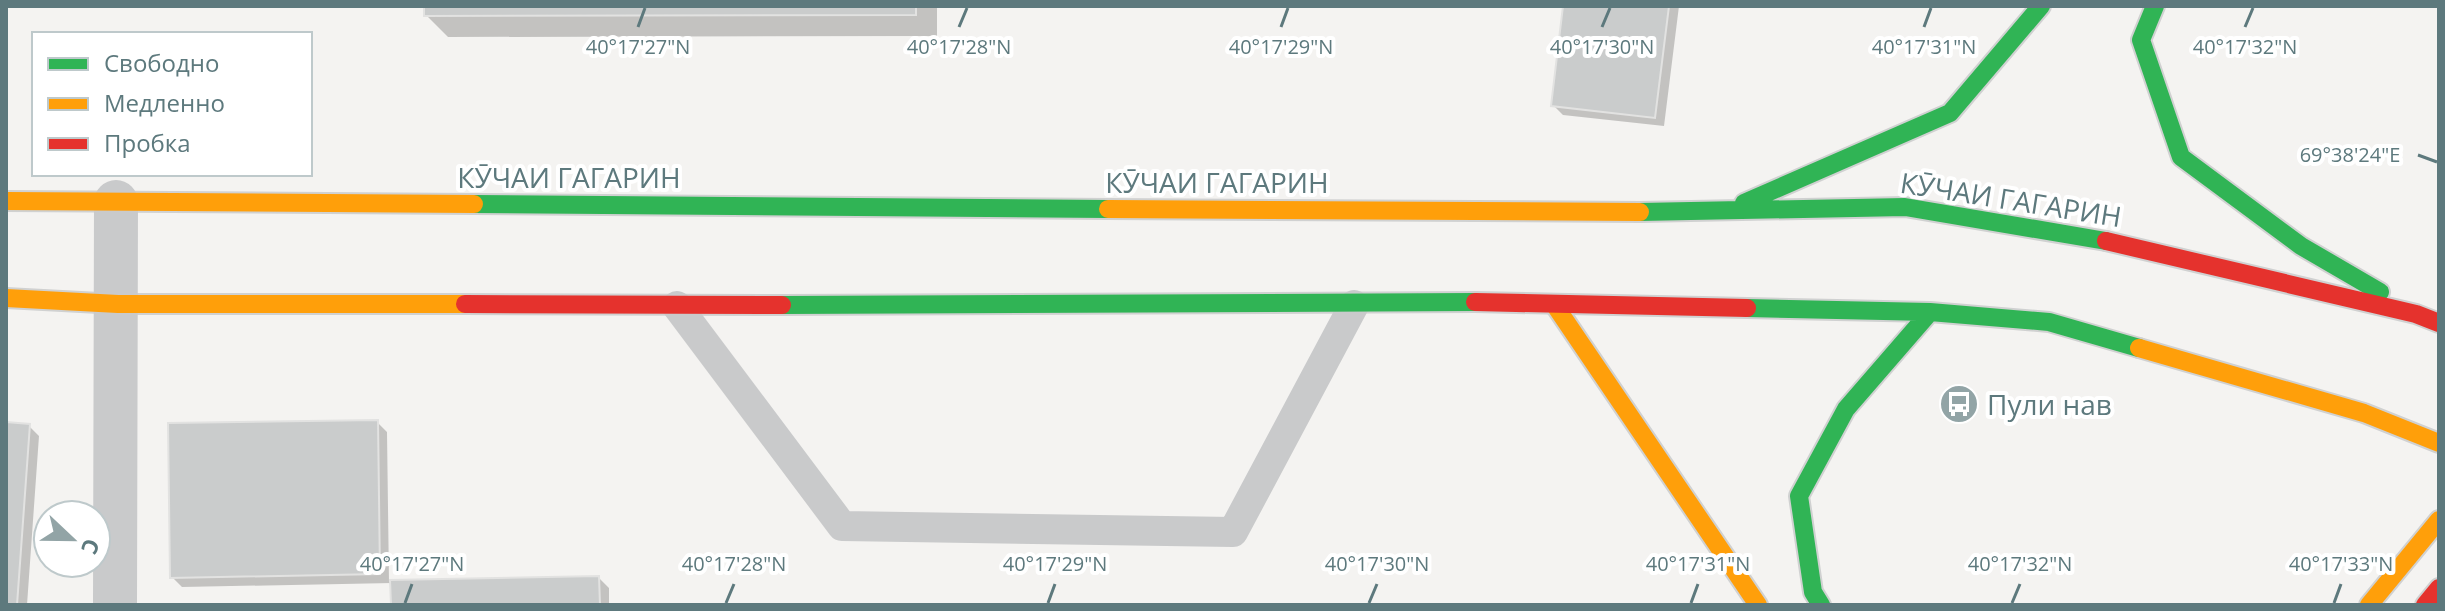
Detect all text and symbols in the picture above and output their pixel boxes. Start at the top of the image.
legend [32,32,312,176]
text: 40°17'27"N [586,33,690,60]
text: 40°17'28"N [907,33,1011,60]
text: 40°17'29"N [1229,33,1333,60]
text: 40°17'30"N [1550,33,1654,60]
text: 40°17'31"N [1872,33,1976,60]
text: 40°17'32"N [2193,33,2297,60]
text: Свободно [104,46,219,79]
text: Медленно [104,86,225,119]
text: Пробка [104,126,191,159]
text: 69°38'24"E [2300,141,2400,168]
street label: КӮЧАИ ГАГАРИН [457,158,681,196]
street label: КӮЧАИ ГАГАРИН [1105,163,1329,201]
street label: КӮЧАИ ГАГАРИН [1898,163,2124,235]
bus stop icon: Пули нав [1938,383,1980,425]
place label: Пули нав [1987,385,2112,423]
north arrow [32,499,112,579]
text: С [75,535,108,559]
text: 40°17'27"N [360,550,464,577]
text: 40°17'28"N [682,550,786,577]
text: 40°17'29"N [1003,550,1107,577]
text: 40°17'30"N [1325,550,1429,577]
text: 40°17'31"N [1646,550,1750,577]
text: 40°17'32"N [1968,550,2072,577]
text: 40°17'33"N [2289,550,2393,577]

